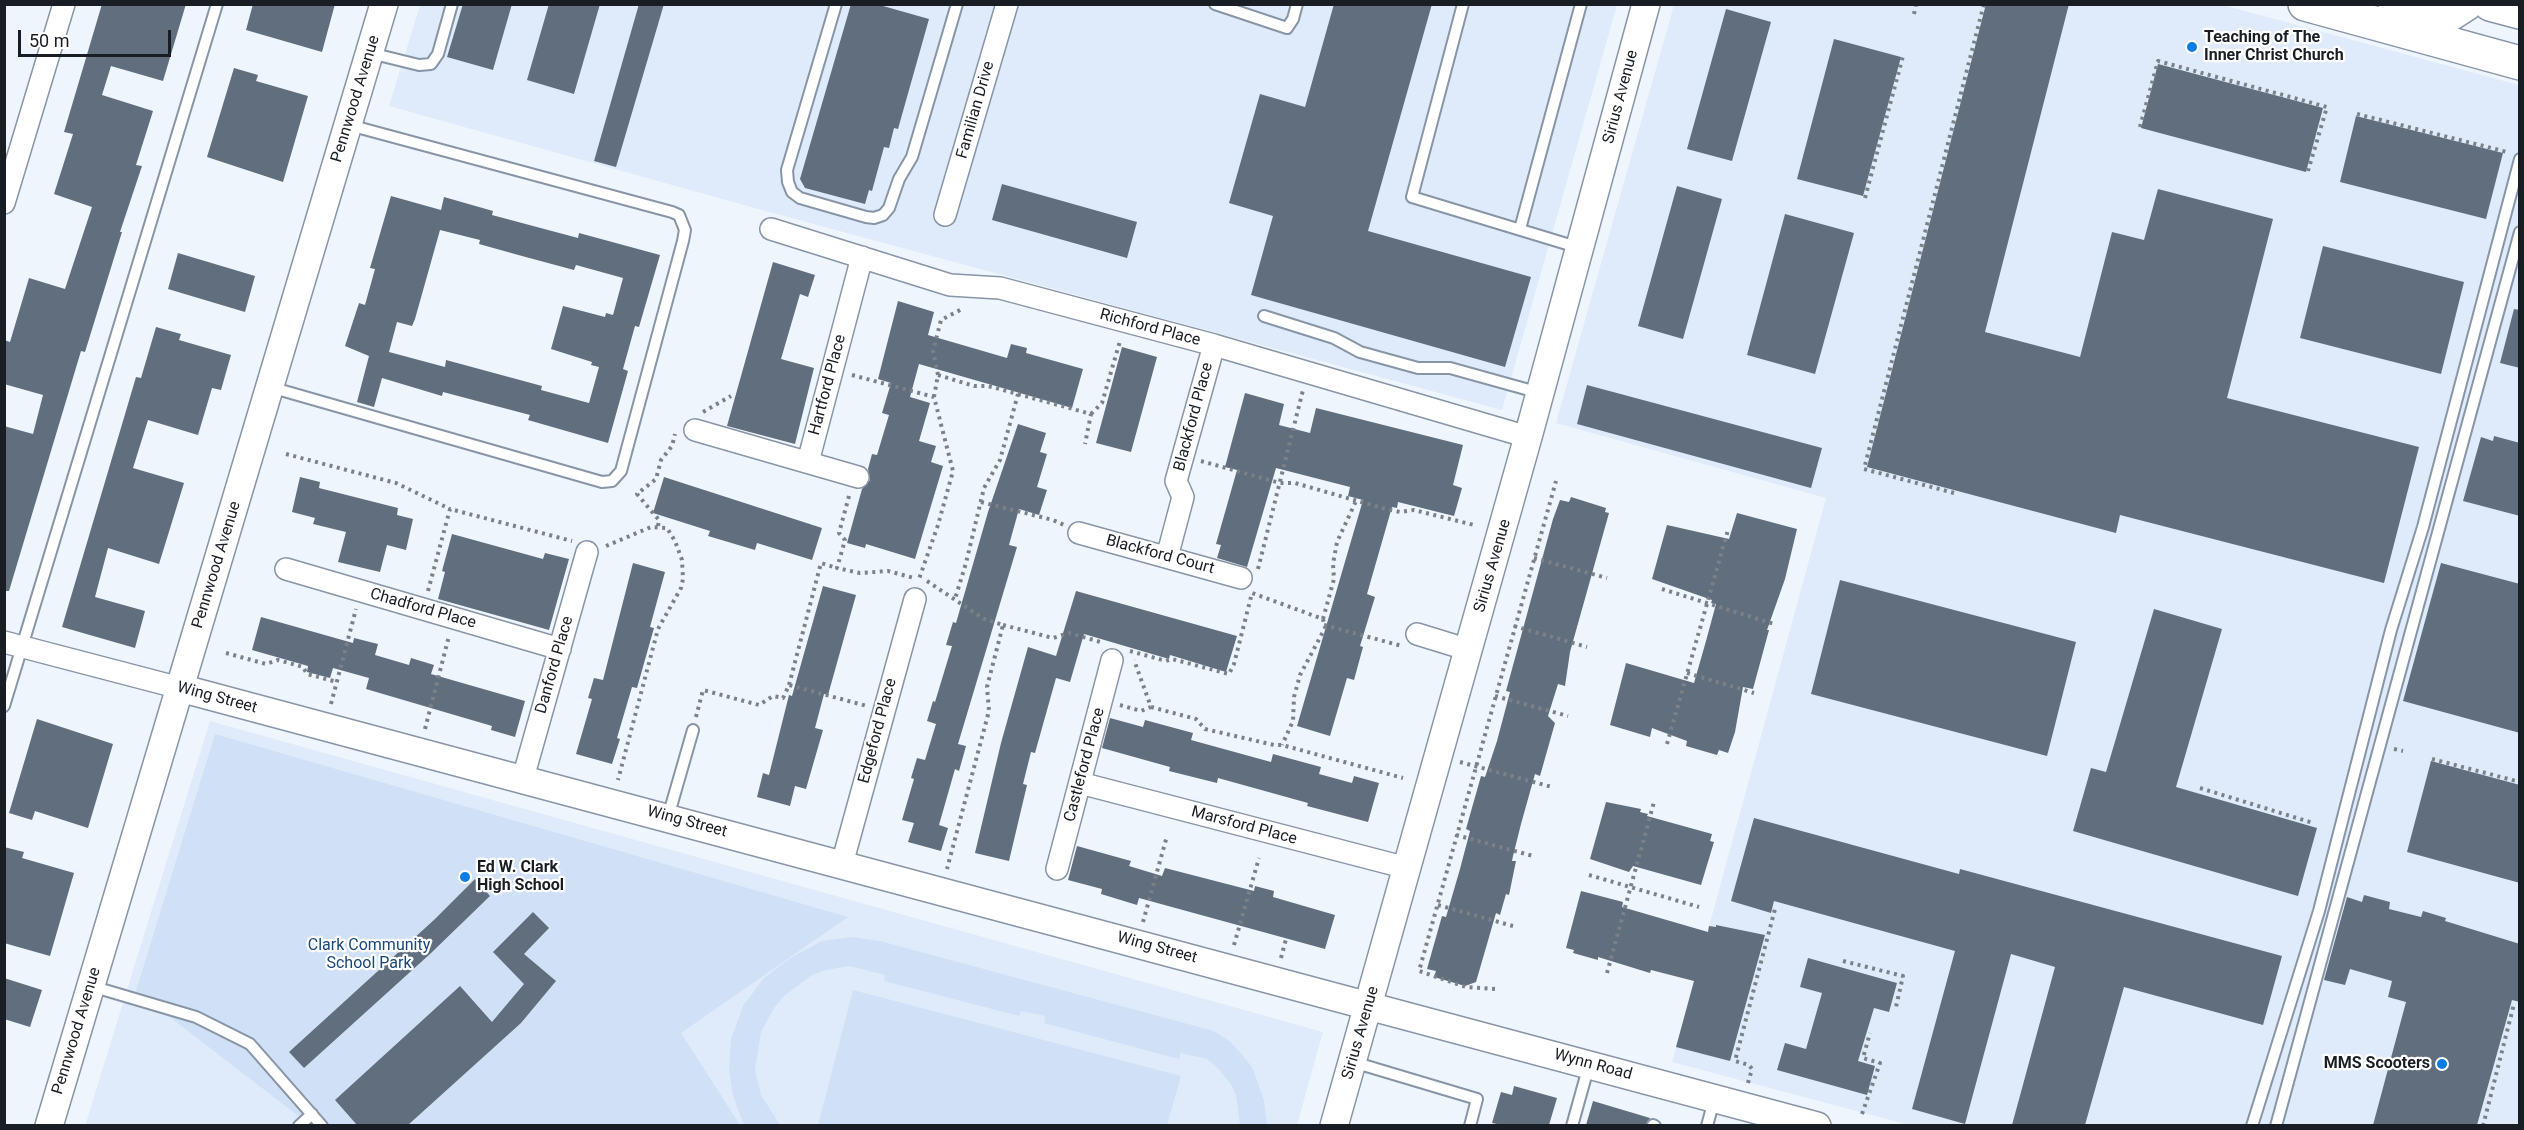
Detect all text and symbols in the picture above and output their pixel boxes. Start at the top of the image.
scale bar [21,18,174,56]
place label: Teaching of The Inner Christ Church [2204,28,2344,66]
text: 50 m [29,30,69,51]
street label: Pennwood Avenue [328,33,384,165]
marker: Teaching of The Inner Christ Church [2185,40,2199,54]
street label: Sirius Avenue [1599,48,1643,146]
street label: Familian Drive [953,59,999,161]
street label: Richford Place [1098,305,1202,351]
street label: Hartford Place [805,332,851,438]
street label: Blackford Place [1170,361,1218,473]
street label: Pennwood Avenue [189,499,245,631]
street label: Sirius Avenue [1471,517,1515,615]
street label: Blackford Court [1104,531,1216,579]
street label: Chadford Place [368,585,478,633]
street label: Danford Place [532,614,578,716]
street label: Edgeford Place [855,676,901,786]
street label: Wing Street [175,678,259,718]
street label: Castleford Place [1061,706,1109,824]
street label: Wing Street [645,802,729,842]
street label: Marsford Place [1189,803,1299,849]
place label: Ed W. Clark High School [477,858,564,896]
marker: Ed W. Clark High School [458,870,472,884]
street label: Wing Street [1115,928,1199,968]
park label: Clark Community School Park [308,936,430,974]
street label: Pennwood Avenue [49,965,105,1097]
street label: Sirius Avenue [1339,984,1383,1082]
street label: Wynn Road [1552,1045,1634,1085]
place label: MMS Scooters [2324,1054,2430,1074]
marker: MMS Scooters [2435,1057,2449,1071]

